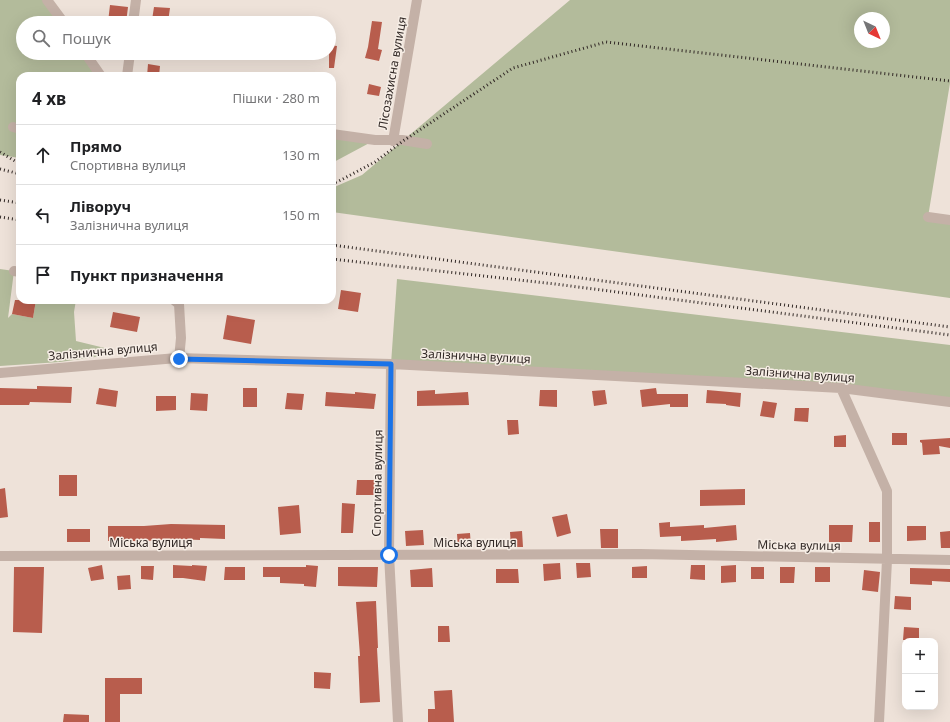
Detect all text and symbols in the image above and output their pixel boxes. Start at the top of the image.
north arrow [854,12,890,48]
street label: Лісозахисна вулиця [374,15,410,131]
search box [16,16,336,60]
icon: search [30,27,52,49]
text: Пошук [62,28,111,48]
text: 4 хв [32,87,66,110]
text: Пішки · 280 m [232,89,320,107]
text: Прямо [70,136,122,156]
icon: ahead [32,144,54,166]
text: 130 m [282,146,320,164]
text: Спортивна вулиця [70,156,186,174]
text: Ліворуч [70,196,131,216]
icon: left [32,204,54,226]
text: 150 m [282,206,320,224]
text: Залізнична вулиця [70,216,189,234]
icon: arrive [32,264,54,286]
text: Пункт призначення [70,265,224,285]
street label: Залізнична вулиця [48,338,158,364]
street label: Залізнична вулиця [421,345,531,367]
route end [170,350,188,368]
street label: Залізнична вулиця [745,362,855,386]
street label: Спортивна вулиця [368,429,386,537]
street label: Міська вулиця [109,534,193,551]
street label: Міська вулиця [433,534,517,551]
street label: Міська вулиця [757,536,841,554]
route start [380,546,398,564]
map controls [902,638,938,710]
button: + [902,638,938,674]
button: − [902,674,938,710]

